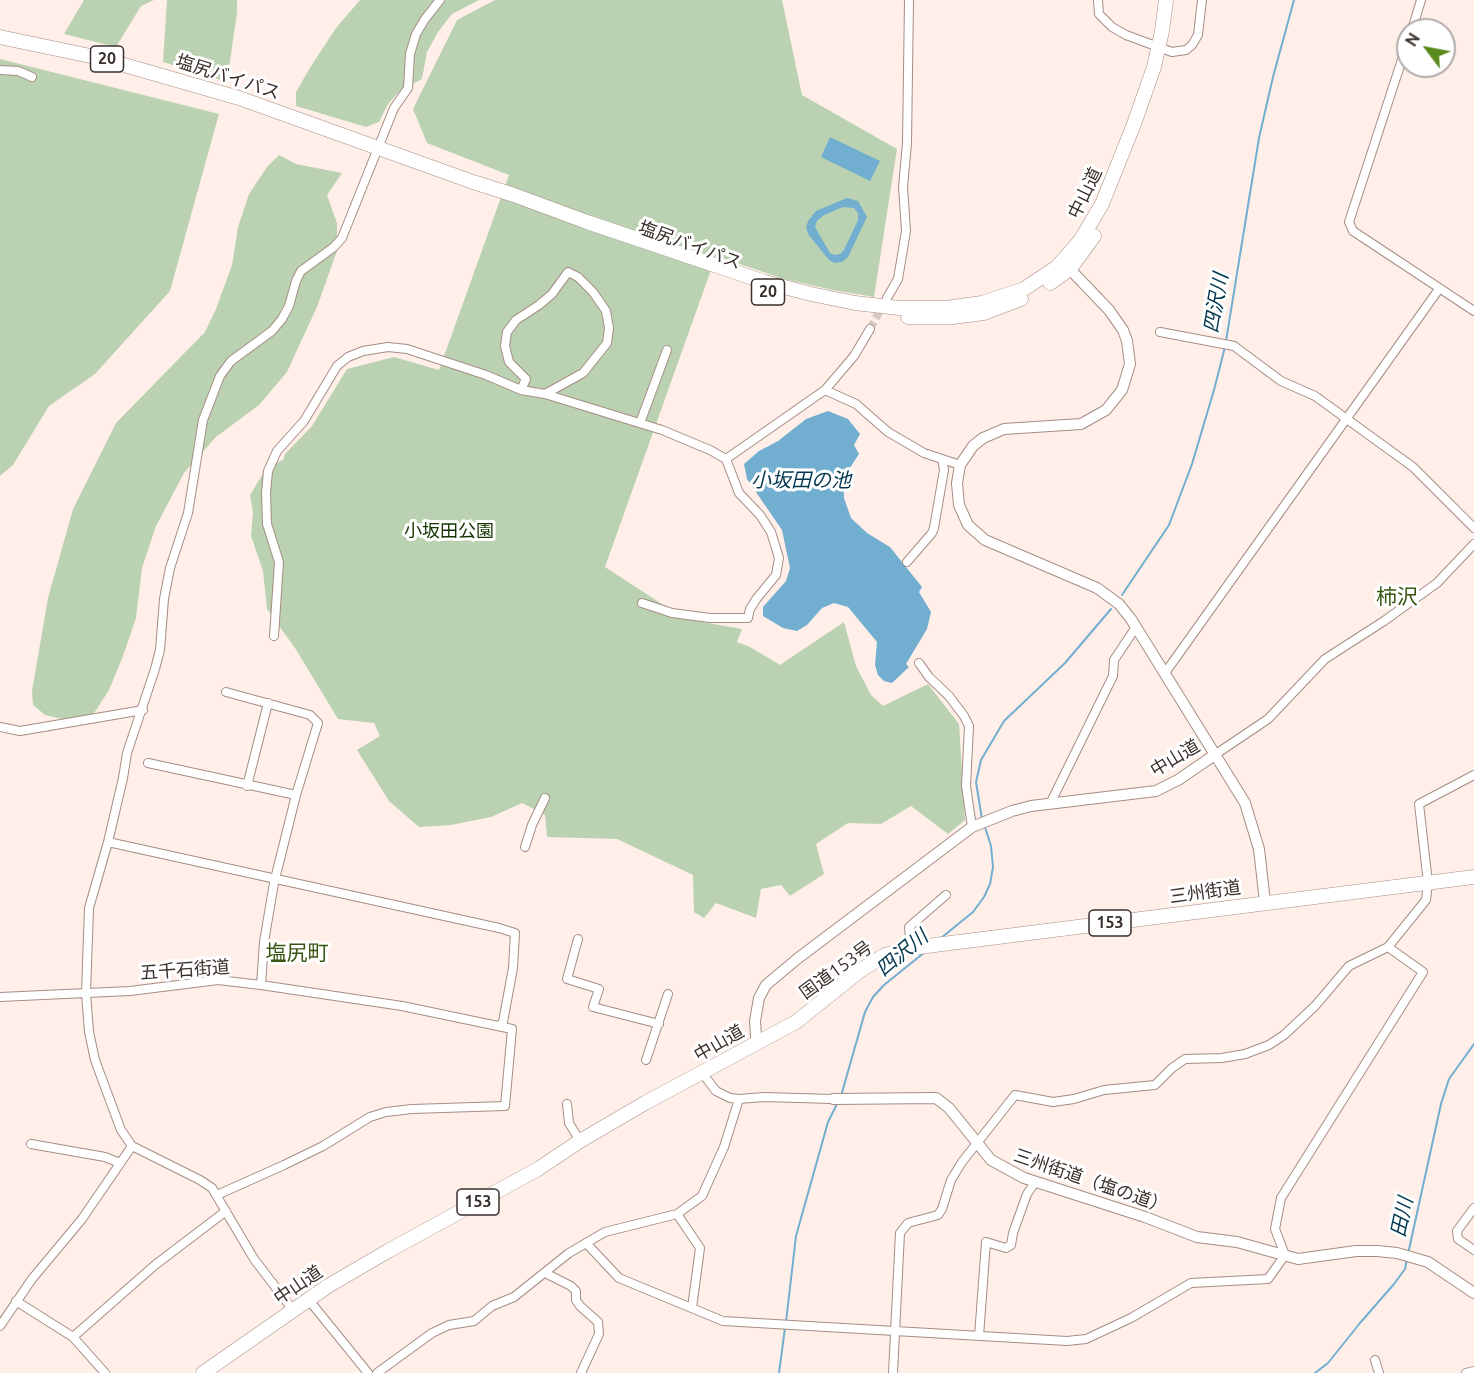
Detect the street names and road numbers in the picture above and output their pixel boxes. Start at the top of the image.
road number: 20 [90,46,124,72]
street label: 塩尻バイパス [173,50,283,104]
street label: 中山道 [1063,164,1107,222]
street label: 塩尻バイパス [636,216,744,274]
road number: 20 [752,279,784,305]
street label: 中山道 [1146,735,1204,781]
street label: 三州街道 [1168,876,1242,908]
road number: 153 [1089,910,1131,936]
street label: 国道153号 [795,936,877,1004]
street label: 五千石街道 [139,956,231,984]
street label: 中山道 [690,1020,748,1066]
street label: 三州街道（塩の道） [1011,1144,1171,1218]
road number: 153 [457,1189,499,1215]
street label: 中山道 [270,1261,326,1309]

